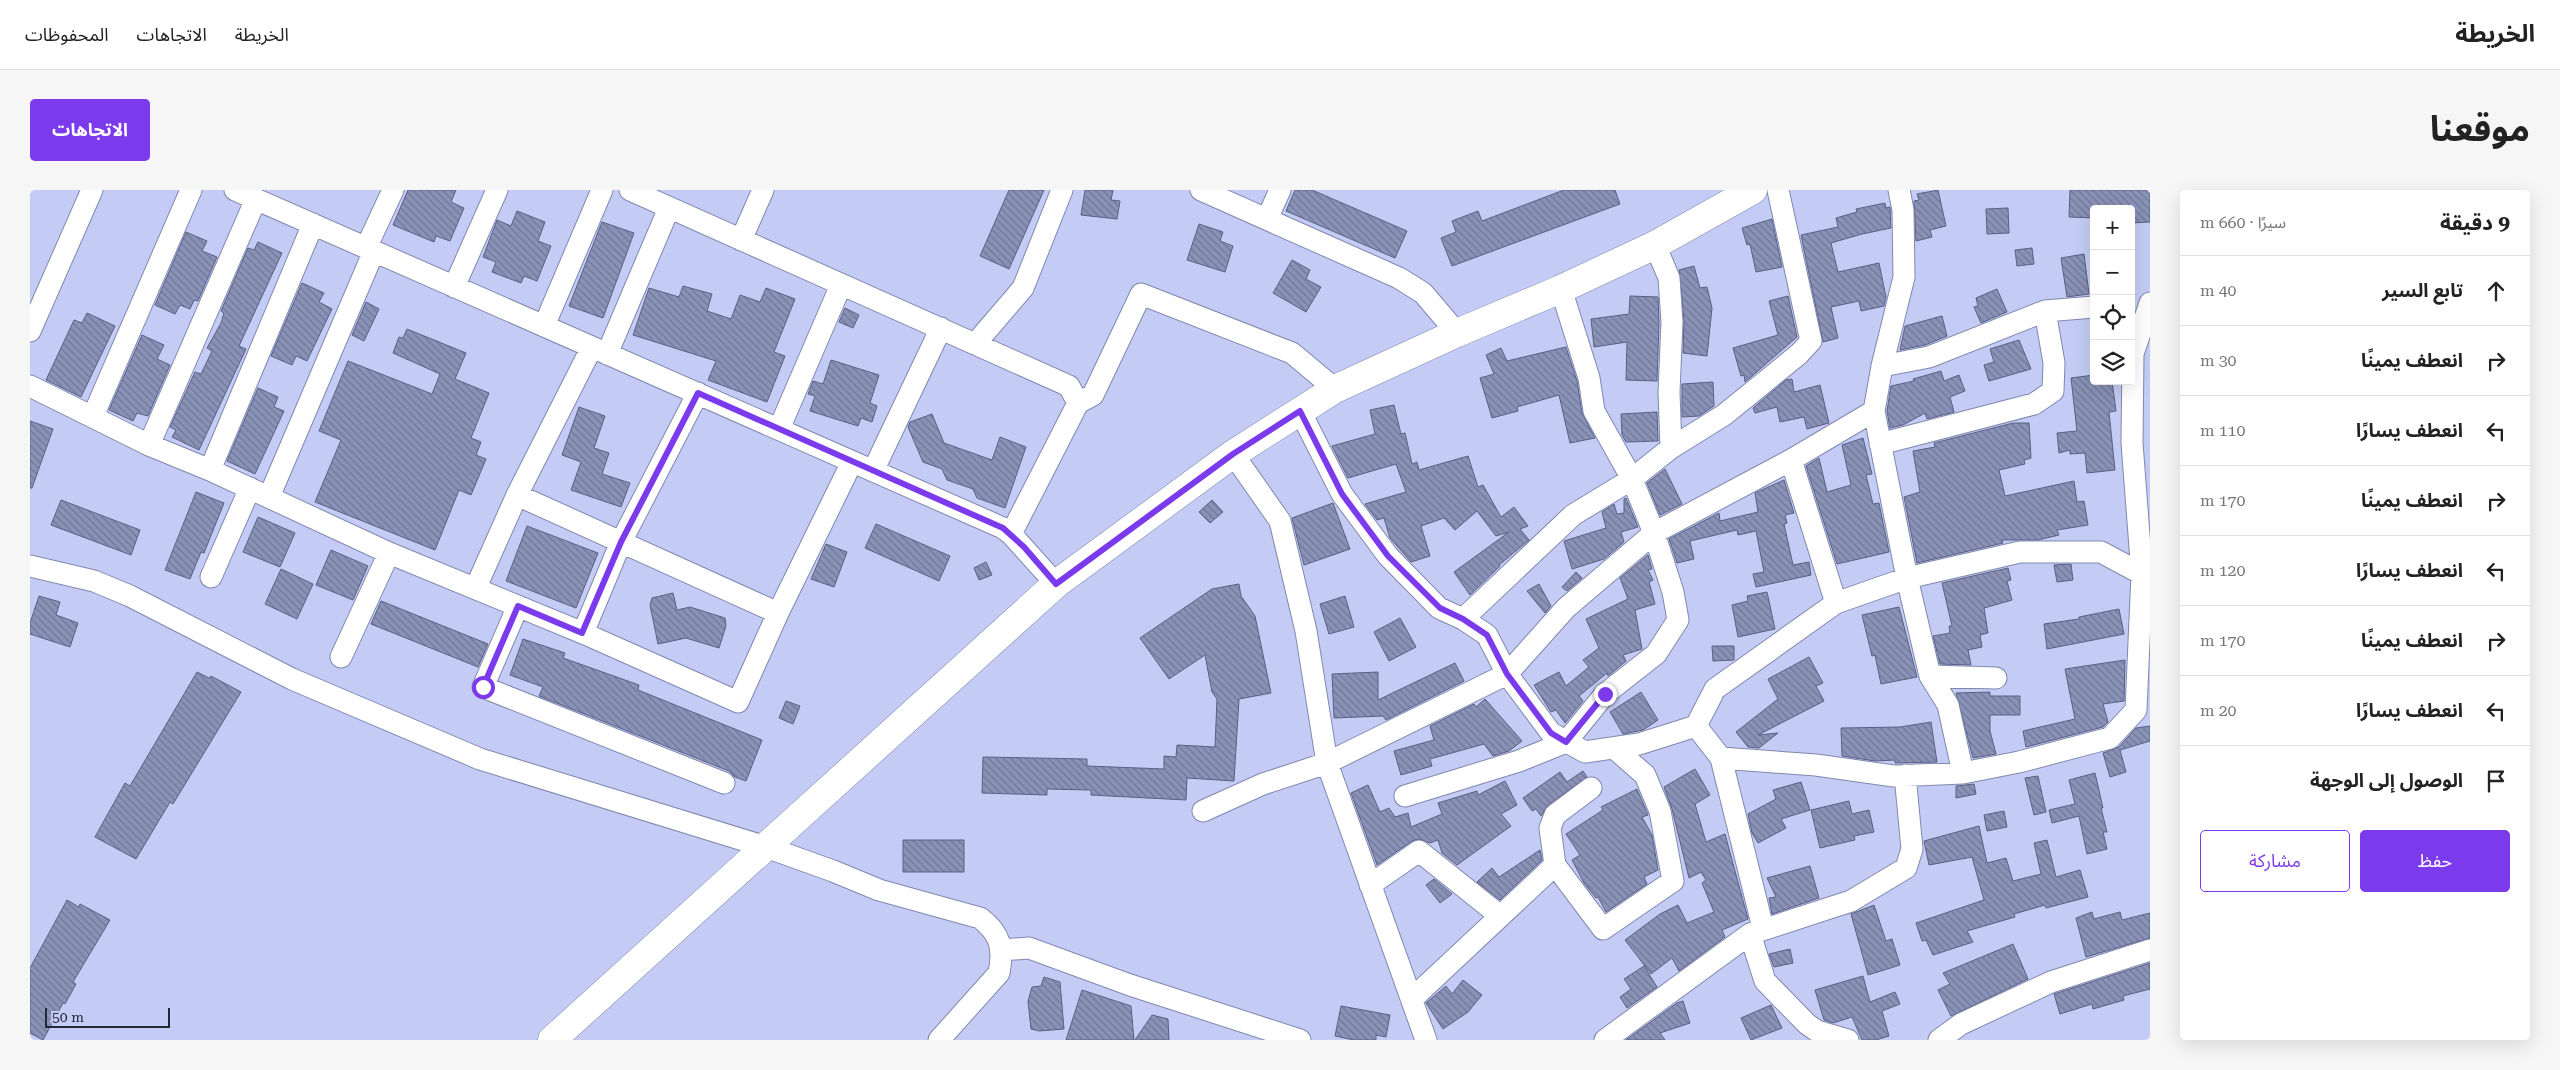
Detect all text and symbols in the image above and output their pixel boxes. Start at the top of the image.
text: الخريطة [2455,20,2535,48]
text: المحفوظات [25,24,109,45]
text: الاتجاهات [137,24,207,45]
text: الخريطة [235,24,289,45]
button: الاتجاهات [30,99,150,161]
text: موقعنا [2430,109,2530,150]
map controls [2090,205,2135,385]
button: + [2090,205,2135,250]
text: 9 دقيقة [2440,211,2510,235]
text: سيرًا · 660 m [2200,213,2286,232]
button: − [2090,250,2135,295]
icon: ahead [2482,277,2510,305]
text: تابع السير [2382,279,2463,302]
text: 40 m [2200,281,2237,300]
button: locate [2090,295,2135,340]
button: layers [2090,340,2135,385]
icon: right [2482,347,2510,375]
text: انعطف يمينًا [2361,349,2463,372]
text: 30 m [2200,351,2237,370]
icon: left [2482,417,2510,445]
text: انعطف يسارًا [2356,419,2463,442]
text: 110 m [2200,421,2246,440]
icon: right [2482,487,2510,515]
text: انعطف يمينًا [2361,489,2463,512]
text: 170 m [2200,491,2246,510]
icon: left [2482,557,2510,585]
text: انعطف يسارًا [2356,559,2463,582]
text: 120 m [2200,561,2246,580]
icon: right [2482,627,2510,655]
text: انعطف يمينًا [2361,629,2463,652]
text: 170 m [2200,631,2246,650]
route start [472,676,495,699]
route end [1594,683,1617,706]
icon: left [2482,697,2510,725]
text: انعطف يسارًا [2356,699,2463,722]
text: 20 m [2200,701,2237,720]
icon: arrive [2482,767,2510,795]
text: الوصول إلى الوجهة [2310,769,2463,792]
button: مشاركة [2200,830,2350,892]
button: حفظ [2360,830,2510,892]
scale bar [45,1005,170,1028]
text: 50 m [52,1009,84,1025]

